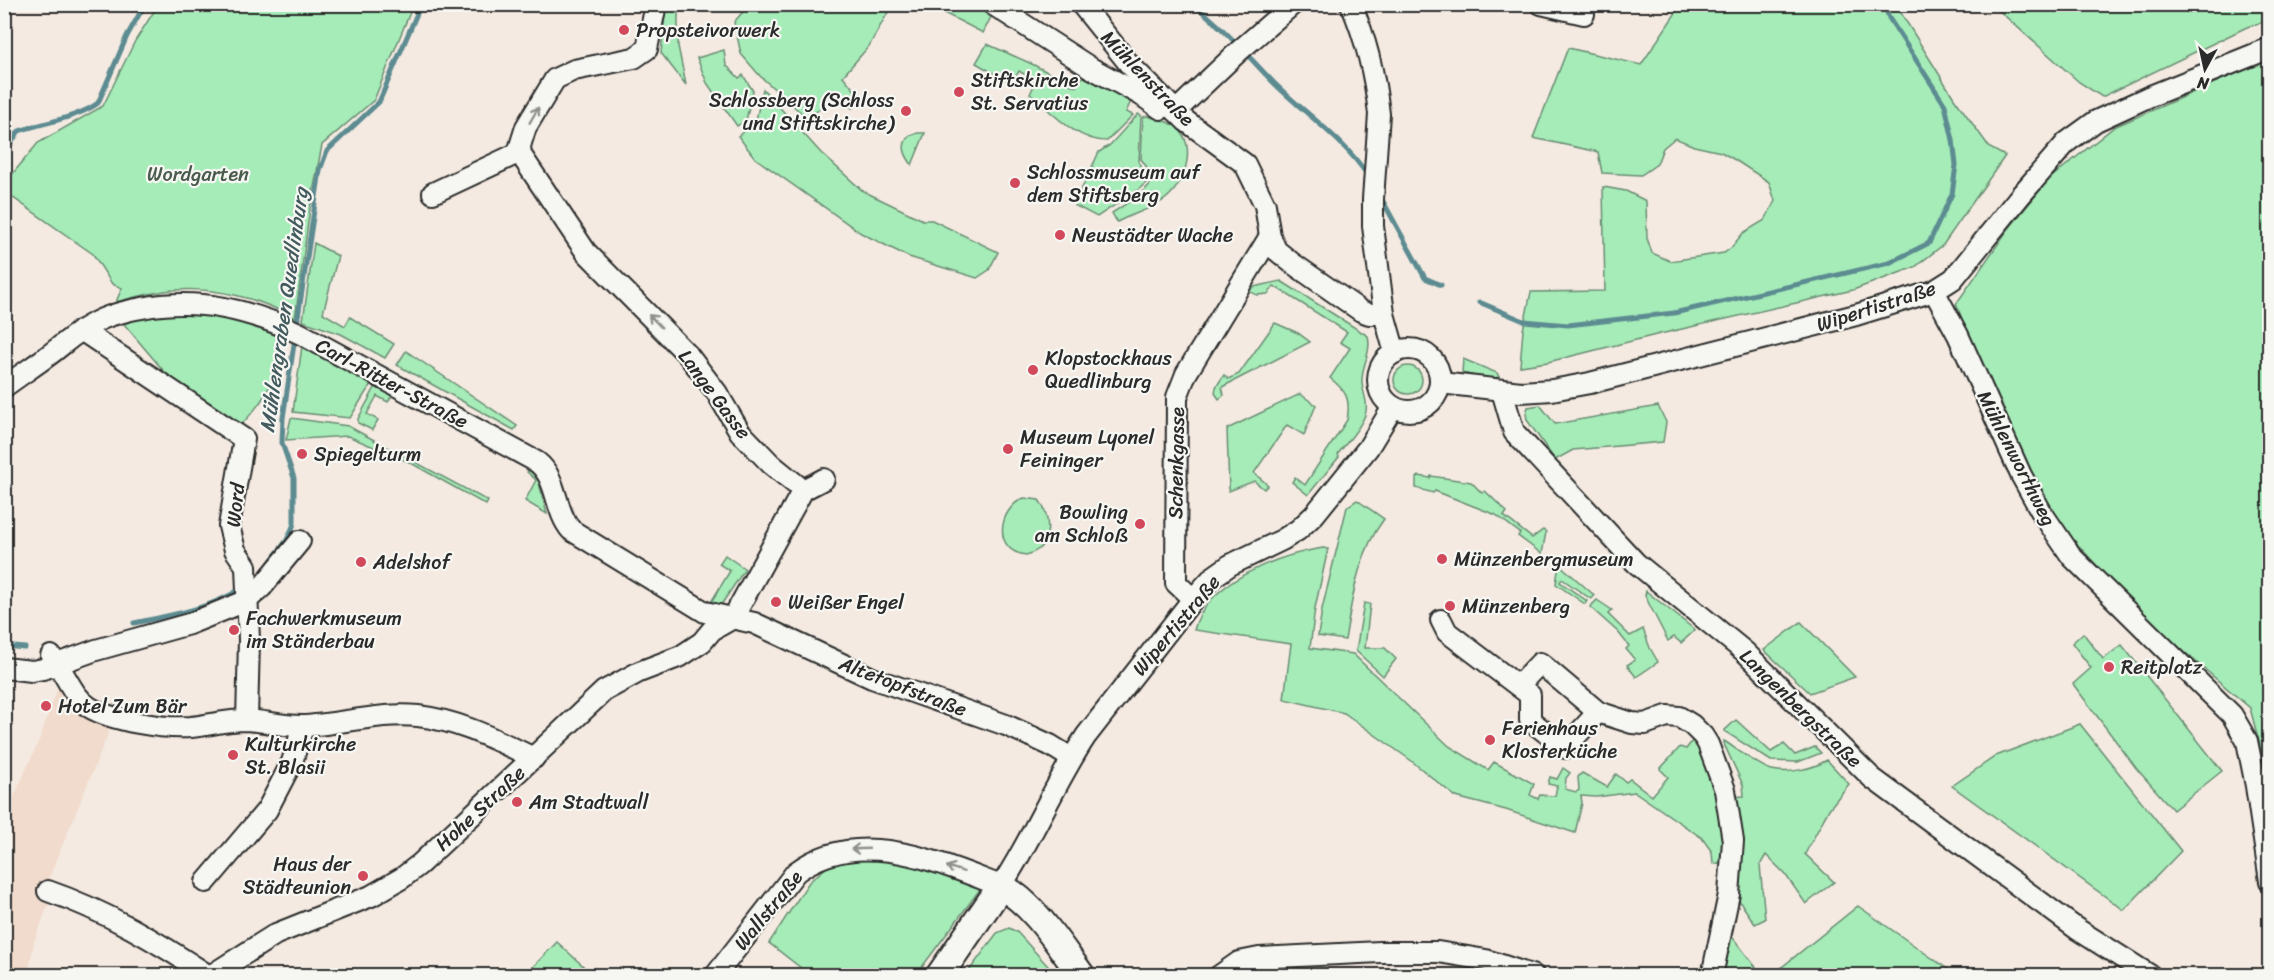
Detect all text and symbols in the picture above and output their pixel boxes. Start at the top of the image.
place label: Propsteivorwerk [636,13,780,48]
street label: Mühlenstraße [1092,22,1204,135]
marker: Propsteivorwerk [617,23,631,37]
north arrow [2175,39,2235,99]
place label: Stiftskirche St. Servatius [971,63,1089,121]
text: N [2195,68,2211,99]
place label: Schlossberg (Schloss und Stiftskirche) [709,83,895,141]
marker: Stiftskirche St. Servatius [952,85,966,99]
marker: Schlossberg (Schloss und Stiftskirche) [899,104,913,118]
one-way arrow [528,107,540,124]
place label: Schlossmuseum auf dem Stiftsberg [1027,155,1202,213]
park label: Wordgarten [147,157,249,192]
marker: Schlossmuseum auf dem Stiftsberg [1008,176,1022,190]
water label: Mühlengraben Quedlinburg [248,183,320,435]
place label: Neustädter Wache [1072,218,1233,253]
marker: Neustädter Wache [1053,228,1067,242]
street label: Wipertistraße [1812,271,1940,342]
one-way arrow [647,313,662,328]
street label: Carl-Ritter-Straße [309,328,474,439]
place label: Klopstockhaus Quedlinburg [1045,341,1173,399]
street label: Lange Gasse [669,342,760,447]
marker: Klopstockhaus Quedlinburg [1026,363,1040,377]
street label: Mühlenworthweg [1967,384,2066,532]
street label: Schenkgasse [1158,406,1195,519]
place label: Museum Lyonel Feininger [1020,420,1155,478]
place label: Spiegelturm [314,437,421,472]
marker: Museum Lyonel Feininger [1001,442,1015,456]
marker: Spiegelturm [295,447,309,461]
street label: Word [216,480,255,529]
place label: Bowling am Schloß [1035,495,1128,553]
marker: Bowling am Schloß [1133,517,1147,531]
place label: Münzenbergmuseum [1454,542,1634,577]
place label: Adelshof [372,545,452,580]
marker: Münzenbergmuseum [1435,552,1449,566]
marker: Adelshof [354,555,368,569]
street label: Wipertistraße [1123,567,1230,684]
place label: Weißer Engel [788,585,905,620]
place label: Münzenberg [1462,589,1570,624]
marker: Weißer Engel [769,595,783,609]
marker: Münzenberg [1443,599,1457,613]
place label: Fachwerkmuseum im Ständerbau [246,601,402,659]
marker: Fachwerkmuseum im Ständerbau [227,623,241,637]
street label: Langenbergstraße [1731,640,1871,777]
street label: Altetopfstraße [833,646,972,727]
place label: Reitplatz [2121,650,2203,685]
marker: Reitplatz [2102,660,2116,674]
place label: Hotel Zum Bär [58,689,188,724]
marker: Hotel Zum Bär [39,699,53,713]
place label: Ferienhaus Klosterküche [1502,711,1618,769]
place label: Kulturkirche St. Blasii [245,727,356,785]
marker: Ferienhaus Klosterküche [1483,733,1497,747]
marker: Kulturkirche St. Blasii [226,748,240,762]
street label: Hohe Straße [427,757,534,860]
place label: Am Stadtwall [528,785,650,820]
marker: Am Stadtwall [510,795,524,809]
one-way arrow [850,843,870,855]
place label: Haus der Städteunion [243,847,352,905]
street label: Wallstraße [725,862,812,958]
one-way arrow [946,863,965,874]
marker: Haus der Städteunion [356,869,370,883]

